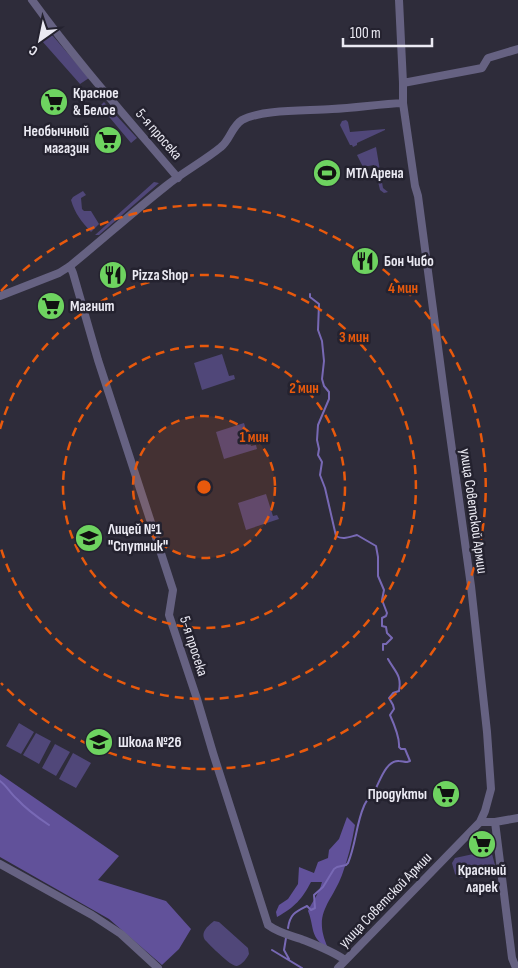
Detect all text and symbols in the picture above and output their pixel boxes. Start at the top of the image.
north arrow [15,15,65,65]
scale bar [343,15,432,47]
text: 100 m [350,24,381,43]
text: С [26,41,41,60]
place label: Красное & Белое [73,84,119,120]
supermarket icon: Красное & Белое [39,87,69,117]
street label: 5-я просека [131,105,186,164]
place label: Необычный магазин [24,122,89,158]
supermarket icon: Необычный магазин [93,125,123,155]
sports icon: МТЛ Арена [312,158,342,188]
place label: МТЛ Арена [346,164,404,183]
restaurant icon: Бон Чибо [350,246,380,276]
place label: Бон Чибо [384,252,434,271]
restaurant icon: Pizza Shop [98,260,128,290]
place label: Pizza Shop [132,266,188,285]
text: 4 мин [388,279,418,298]
supermarket icon: Магнит [36,291,66,321]
place label: Магнит [70,297,115,316]
text: 3 мин [339,328,369,347]
text: 2 мин [289,379,319,398]
text: 1 мин [239,428,269,447]
street label: улица Советской Армии [455,447,492,575]
centre of rings [195,478,213,496]
place label: Лицей №1 "Спутник" [107,520,168,556]
school or university icon: Лицей №1 "Спутник" [74,523,104,553]
street label: 5-я просека [175,614,212,679]
school or university icon: Школа №26 [84,727,114,757]
place label: Школа №26 [118,733,181,752]
supermarket icon: Продукты [431,779,461,809]
place label: Продукты [368,785,427,804]
supermarket icon: Красный ларек [467,829,497,859]
street label: улица Советской Армии [335,848,436,952]
place label: Красный ларек [458,861,506,897]

